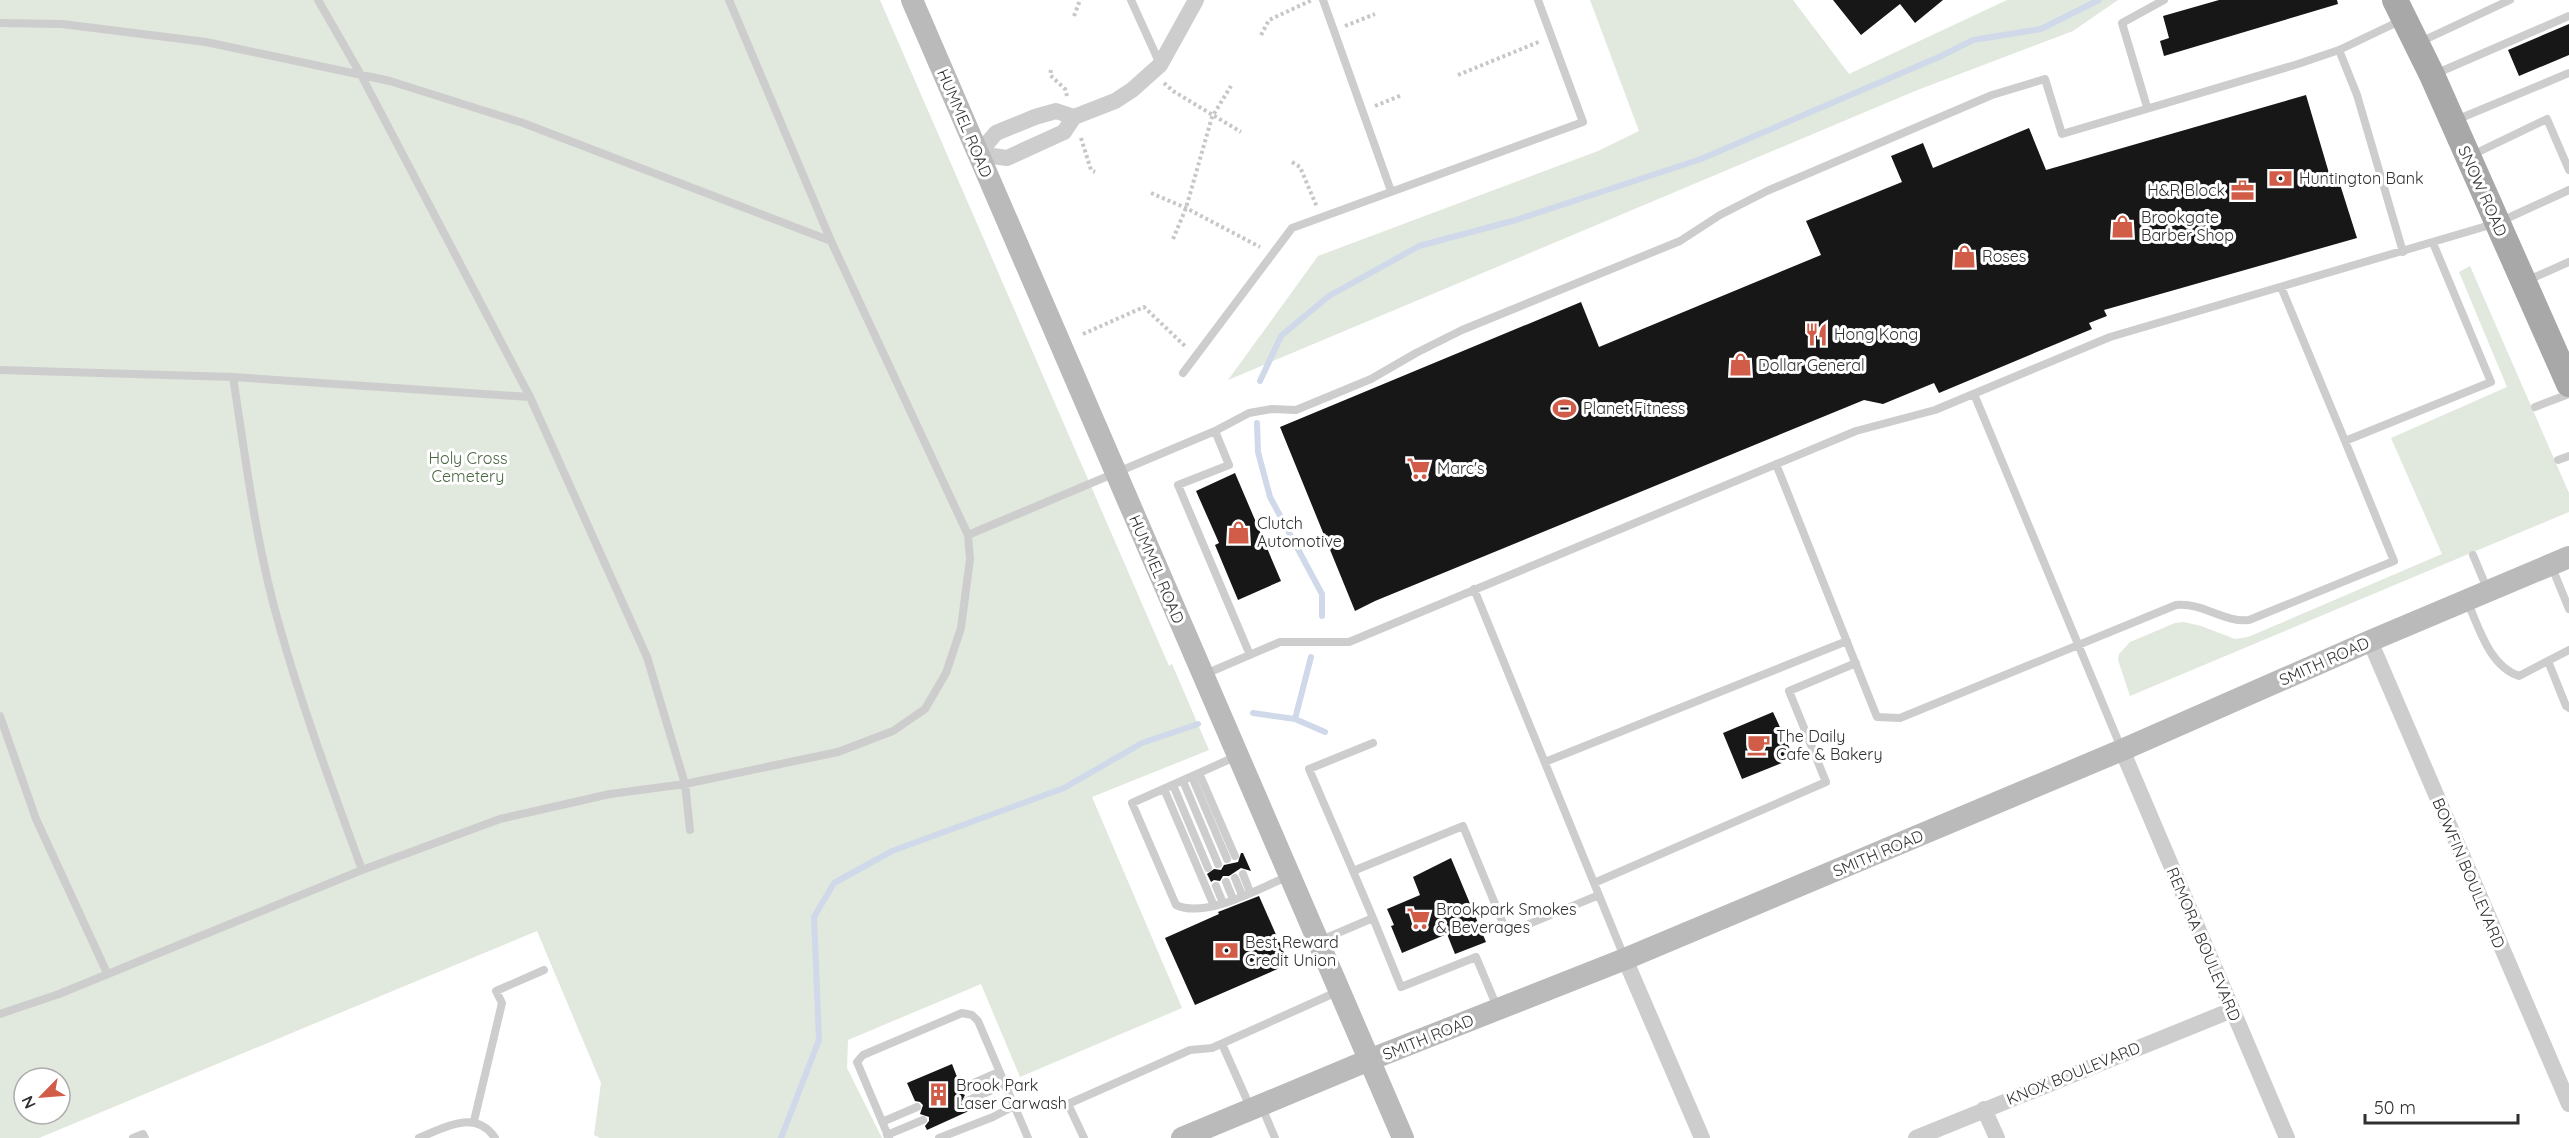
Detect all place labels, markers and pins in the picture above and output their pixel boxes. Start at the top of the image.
bank icon: Huntington Bank [2268,165,2294,191]
place label: Huntington Bank [2299,168,2424,188]
office icon: H&R Block [2230,177,2256,203]
place label: H&R Block [2147,180,2225,200]
place label: Brookgate Barber Shop [2141,207,2234,245]
shop icon: Brookgate Barber Shop [2110,213,2136,239]
shop icon: Roses [1951,243,1977,269]
place label: Roses [1982,246,2026,266]
restaurant icon: Hong Kong [1803,321,1829,347]
place label: Hong Kong [1834,324,1918,344]
shop icon: Dollar General [1727,352,1753,378]
place label: Dollar General [1758,355,1865,375]
sports icon: Planet Fitness [1552,395,1578,421]
place label: Planet Fitness [1583,398,1685,418]
supermarket icon: Marc's [1406,455,1432,481]
place label: Marc's [1437,458,1485,478]
place label: Clutch Automotive [1257,513,1342,551]
shop icon: Clutch Automotive [1226,519,1252,545]
place label: The Daily Cafe & Bakery [1776,726,1883,764]
cafe icon: The Daily Cafe & Bakery [1745,732,1771,758]
place label: Brookpark Smokes & Beverages [1436,899,1577,937]
supermarket icon: Brookpark Smokes & Beverages [1405,905,1431,931]
place label: Best Reward Credit Union [1245,932,1339,970]
bank icon: Best Reward Credit Union [1214,938,1240,964]
place label: Brook Park Laser Carwash [956,1075,1067,1113]
building icon: Brook Park Laser Carwash [925,1081,951,1107]

